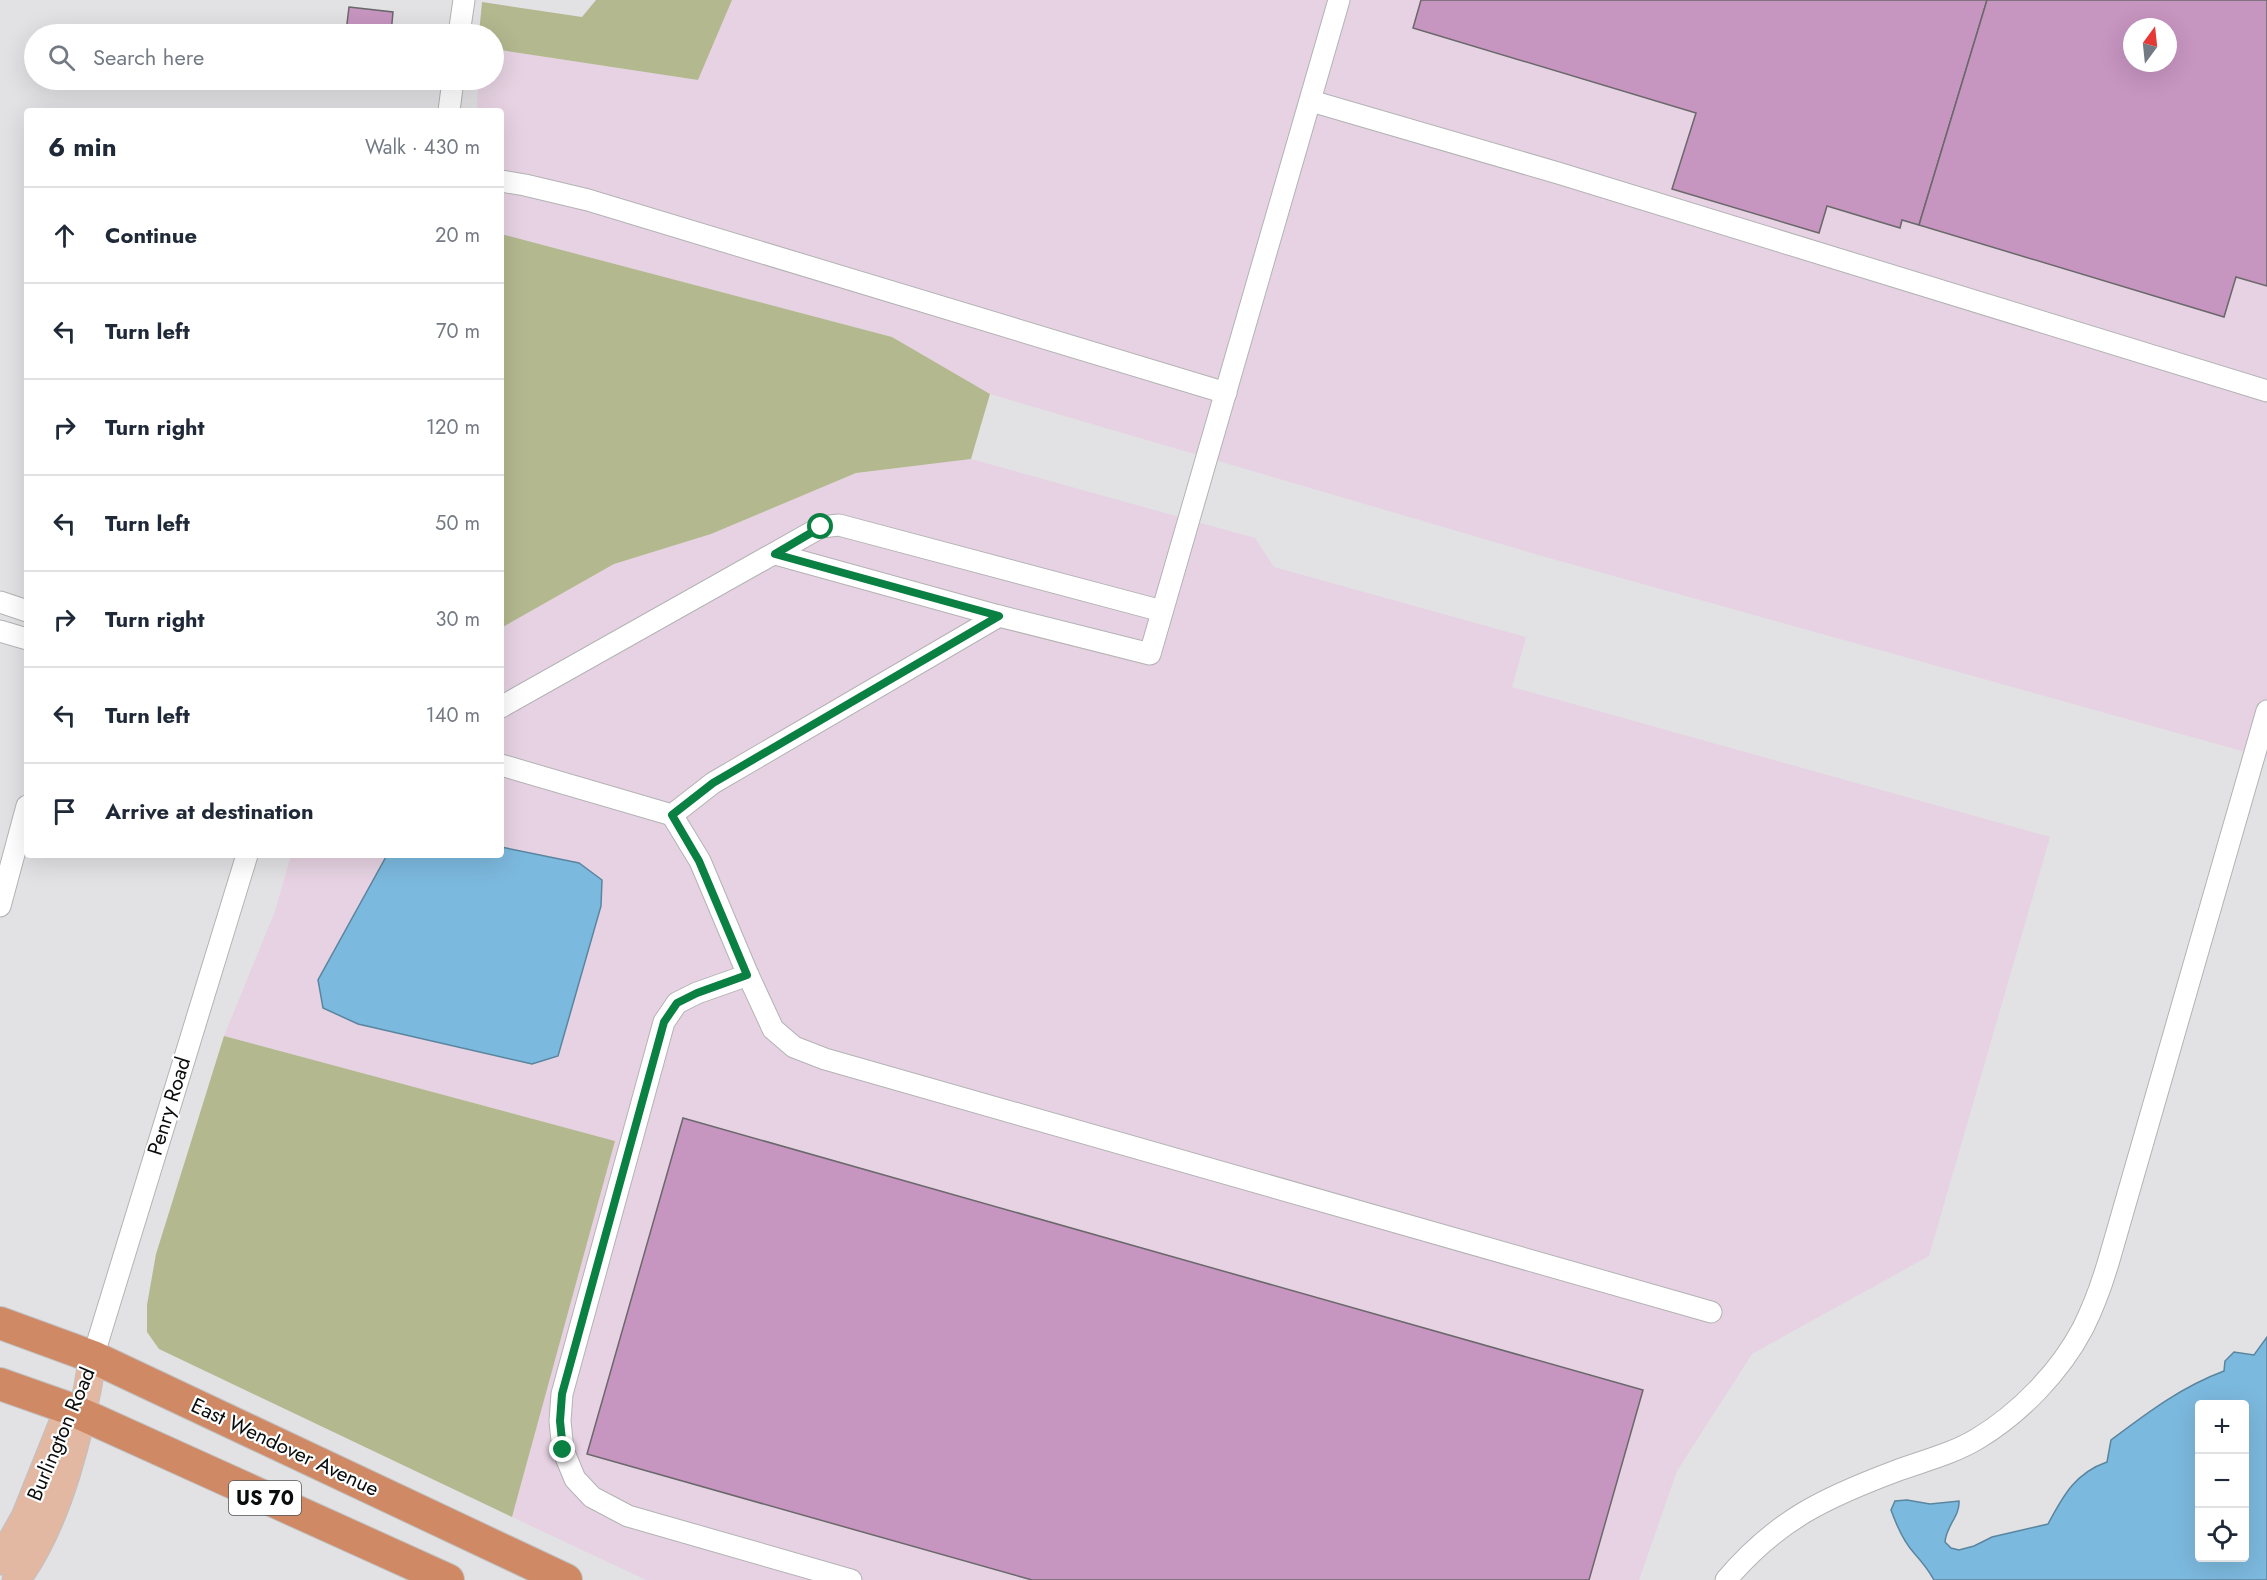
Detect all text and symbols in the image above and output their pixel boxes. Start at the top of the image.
north arrow [2123,18,2177,72]
search box [24,24,504,90]
icon: search [45,41,78,74]
text: Search here [93,41,204,73]
text: 6 min [48,128,117,166]
text: Walk · 430 m [365,133,480,162]
icon: ahead [48,219,81,252]
text: Continue [105,219,197,251]
text: 20 m [435,221,480,250]
icon: left [48,315,81,348]
text: Turn left [105,315,190,347]
text: 70 m [436,317,480,346]
icon: right [48,411,81,444]
text: Turn right [105,411,205,443]
text: 120 m [426,413,480,442]
icon: left [48,507,81,540]
text: Turn left [105,507,190,539]
text: 50 m [435,509,480,538]
route start [807,513,833,539]
icon: right [48,603,81,636]
text: Turn right [105,603,205,635]
text: 30 m [435,605,480,634]
icon: left [48,699,81,732]
text: Turn left [105,699,190,731]
text: 140 m [426,701,480,730]
icon: arrive [48,795,81,828]
text: Arrive at destination [105,795,314,827]
street label: Penry Road [140,1053,198,1159]
street label: Burlington Road [19,1363,103,1505]
street label: East Wendover Avenue [186,1390,384,1504]
map controls [2195,1400,2249,1562]
button: + [2195,1400,2249,1454]
route end [549,1436,575,1462]
button: − [2195,1454,2249,1508]
road number: US 70 [229,1481,301,1515]
button: locate [2195,1508,2249,1562]

